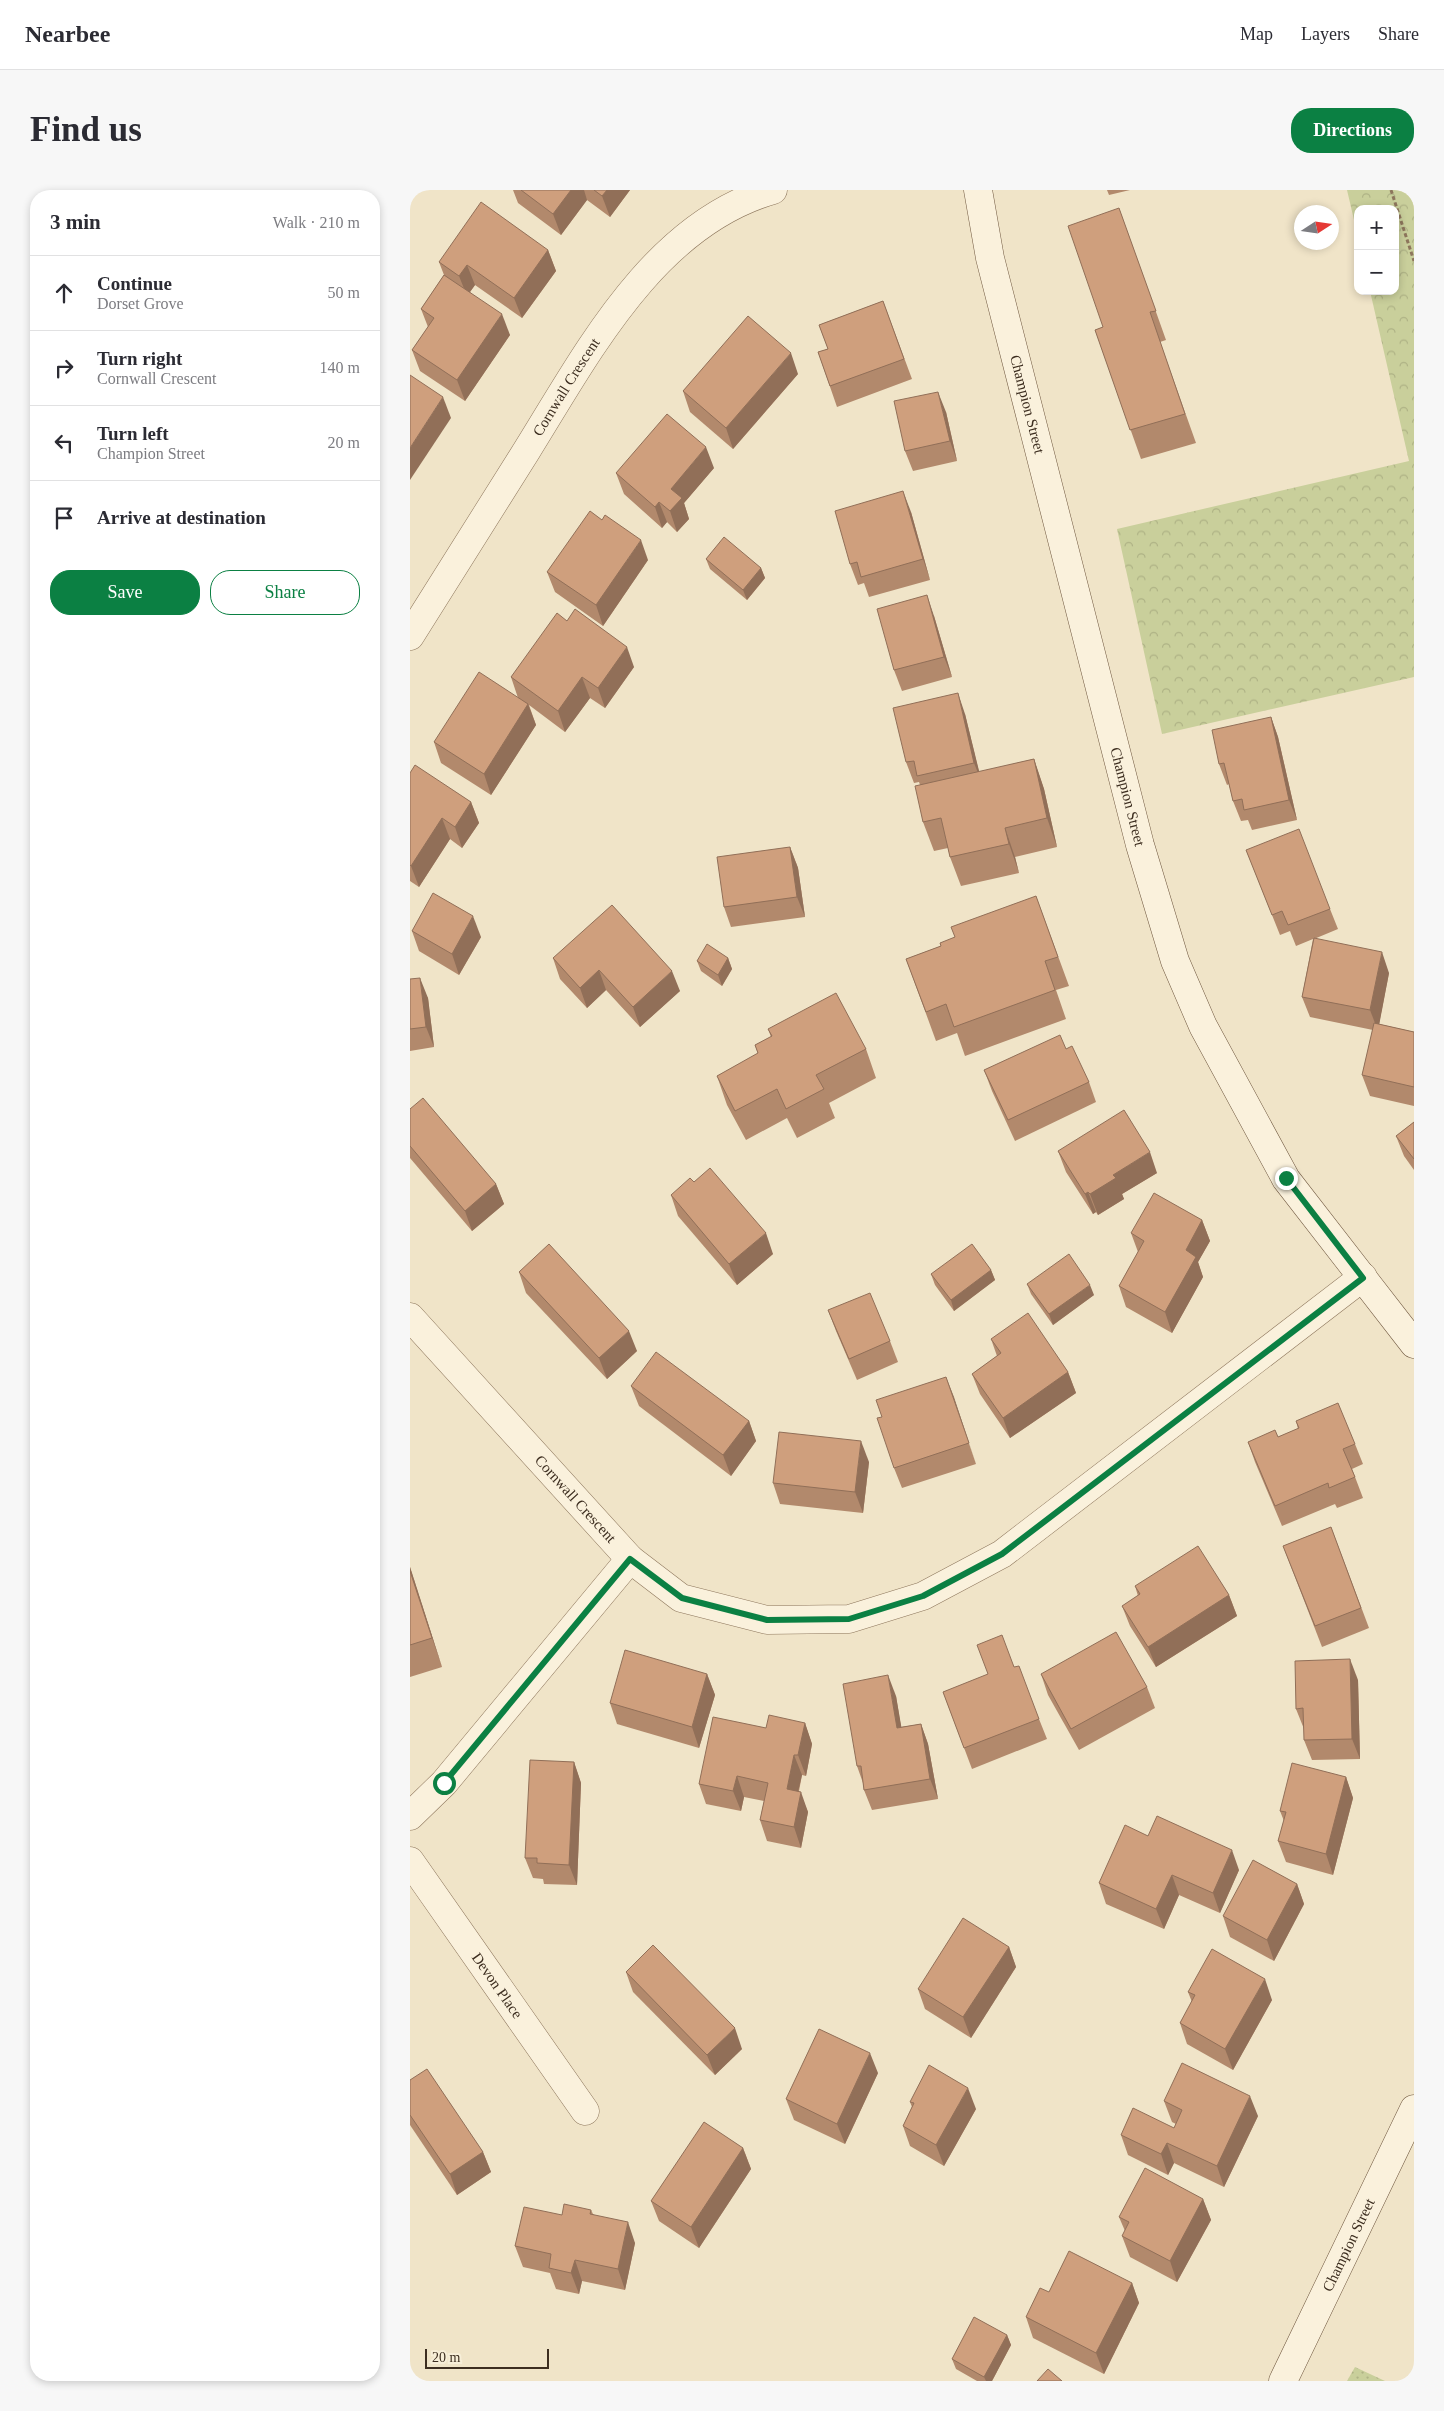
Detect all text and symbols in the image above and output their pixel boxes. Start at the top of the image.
text: Nearbee [25,21,110,47]
text: Map [1240,24,1273,44]
text: Layers [1301,24,1350,44]
text: Share [1378,24,1419,44]
button: Directions [1291,108,1414,153]
text: Find us [30,110,142,149]
north arrow [1294,205,1339,250]
map controls [1354,205,1399,295]
button: + [1354,205,1399,250]
text: 3 min [50,210,101,234]
text: Walk · 210 m [273,214,360,231]
button: − [1354,250,1399,295]
text: Continue [97,273,172,294]
icon: ahead [50,279,78,307]
text: 50 m [328,284,360,301]
text: Dorset Grove [97,295,184,312]
street label: Cornwall Crescent [530,334,603,439]
text: Turn right [97,348,182,369]
street label: Champion Street [1007,353,1048,456]
icon: right [50,354,78,382]
text: 140 m [320,359,360,376]
text: Cornwall Crescent [97,370,217,387]
text: Turn left [97,423,169,444]
icon: left [50,429,78,457]
text: 20 m [328,434,360,451]
text: Champion Street [97,445,205,462]
icon: arrive [50,504,78,532]
text: Arrive at destination [97,507,266,528]
button: Save [50,570,200,615]
button: Share [210,570,360,615]
street label: Champion Street [1107,746,1148,849]
route end [1275,1167,1298,1190]
street label: Cornwall Crescent [532,1452,620,1547]
route start [433,1772,456,1795]
street label: Devon Place [469,1950,526,2022]
street label: Champion Street [1319,2195,1378,2294]
scale bar [425,2346,549,2369]
text: 20 m [432,2350,460,2365]

